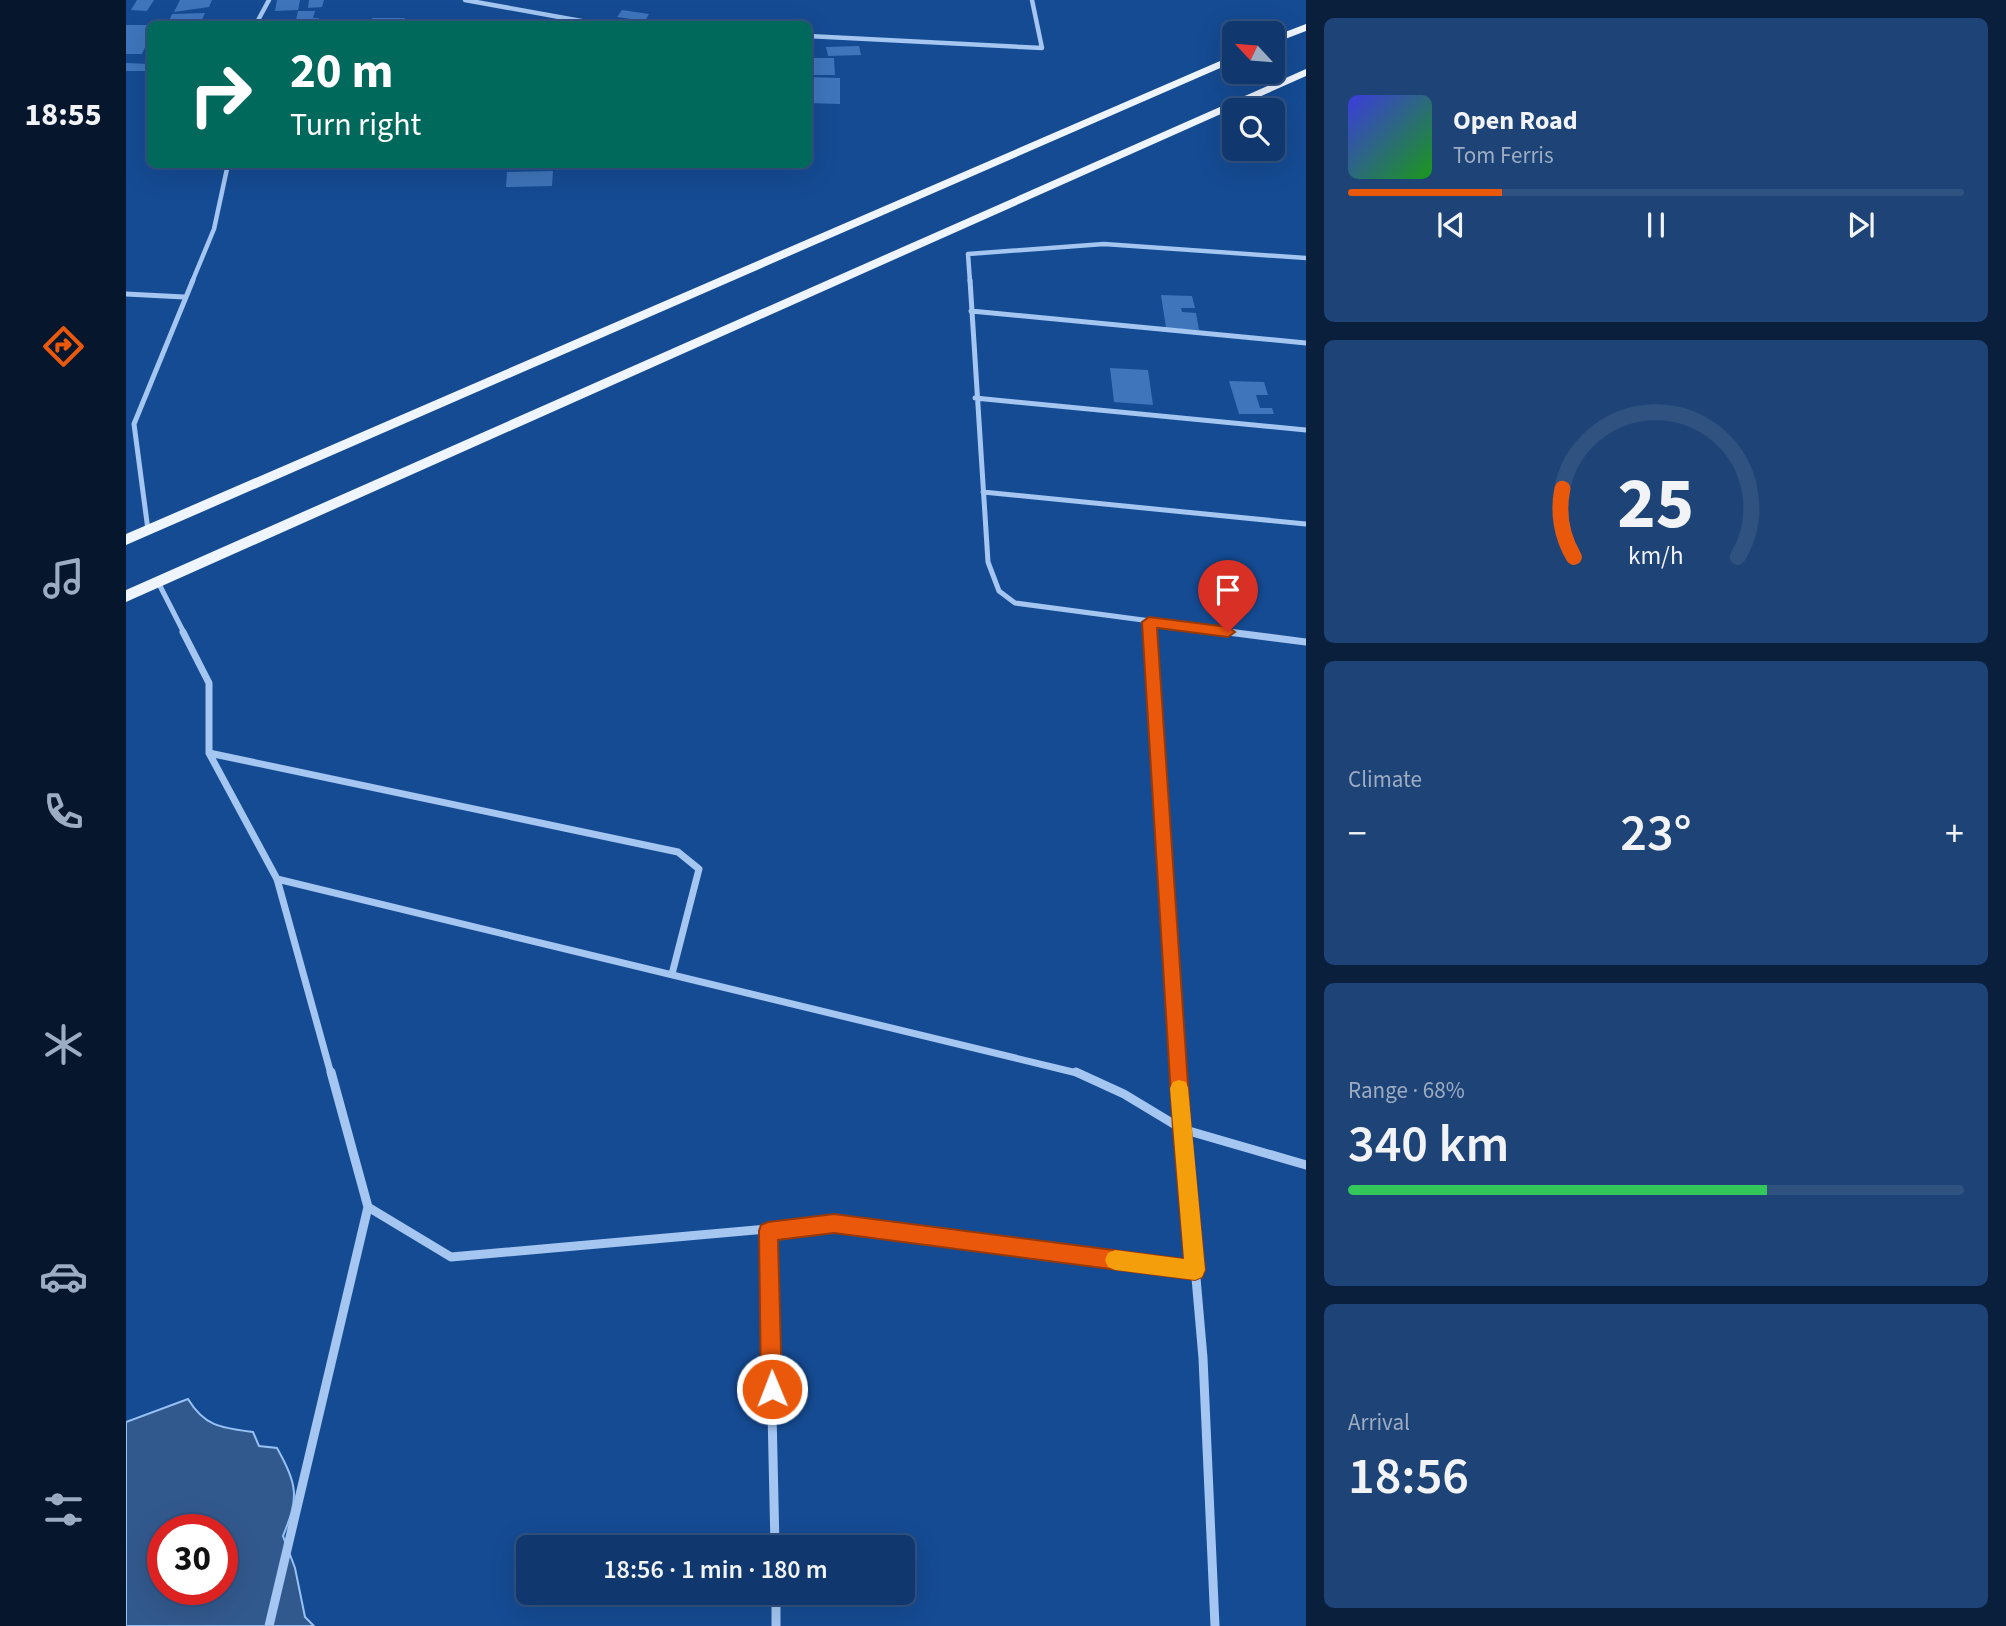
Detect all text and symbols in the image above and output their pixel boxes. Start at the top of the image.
north arrow [1222,21,1284,84]
map controls [1222,21,1285,161]
text: 20 m [290,37,394,107]
icon: right [175,49,266,140]
text: 18:55 [24,92,102,138]
button: search [1222,98,1285,161]
text: Turn right [290,102,421,148]
text: Open Road [1453,102,1578,139]
text: Tom Ferris [1453,139,1554,172]
icon: previous [1432,206,1470,244]
icon: pause [1637,206,1675,244]
icon: next [1842,206,1880,244]
icon: directions [39,322,88,371]
text: 25 [1618,453,1694,557]
text: km/h [1628,538,1684,574]
icon: music [39,554,88,603]
pin [1198,560,1258,632]
icon: arrive [1209,571,1247,609]
text: Climate [1348,763,1422,796]
icon: phone [39,787,88,836]
text: 23° [1620,797,1692,871]
text: − [1348,807,1367,861]
text: + [1945,807,1964,861]
icon: climate [39,1020,88,1069]
text: Range · 68% [1348,1074,1465,1107]
text: 340 km [1348,1108,1509,1182]
icon: car [39,1252,88,1301]
position arrow [735,1352,809,1426]
text: Arrival [1348,1406,1410,1439]
text: 18:56 [1348,1440,1469,1514]
icon: filters [39,1485,88,1534]
speed limit sign: 30 [147,1514,238,1605]
text: 18:56 · 1 min · 180 m [603,1551,828,1588]

